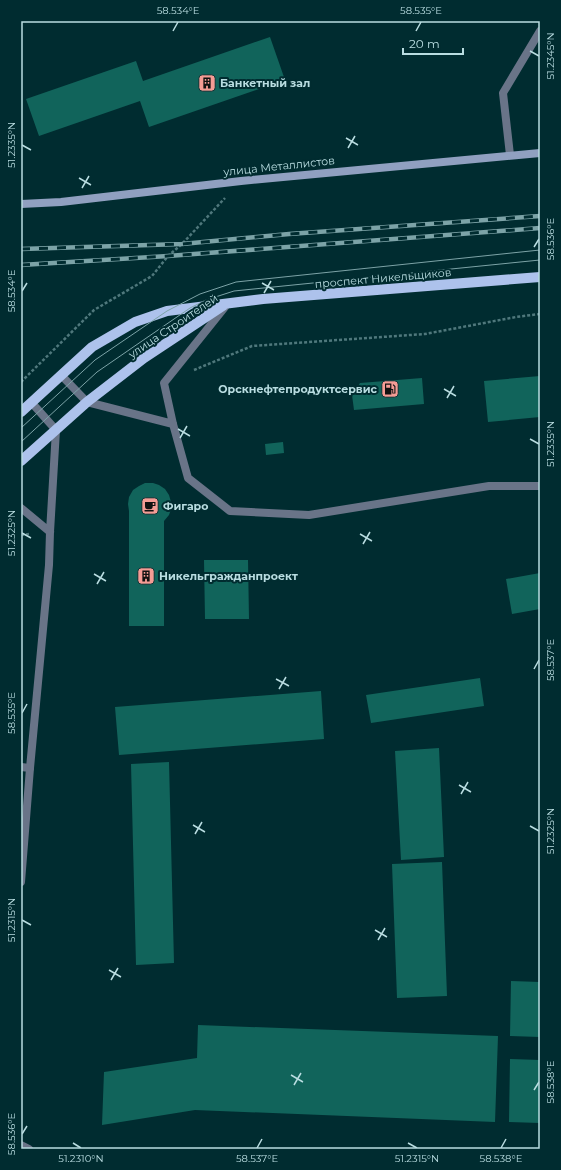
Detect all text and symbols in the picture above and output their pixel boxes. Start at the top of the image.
text: 58.534°E [157,4,200,17]
text: 58.535°E [400,4,442,17]
scale bar [403,30,463,56]
text: 51.2345°N [544,32,557,80]
text: 20 m [409,36,440,51]
building icon: Банкетный зал [197,73,217,93]
place label: Банкетный зал [220,76,310,90]
text: 51.2335°N [5,122,18,168]
street label: улица Металлистов [221,153,336,179]
text: 58.536°E [544,218,557,260]
street label: проспект Никельщиков [314,265,452,291]
text: 58.534°E [5,269,18,312]
street label: улица Строителей [125,291,221,362]
fuel station icon: Орскнефтепродуктсервис [380,379,400,399]
place label: Орскнефтепродуктсервис [218,382,377,396]
text: 51.2335°N [544,421,557,467]
cafe icon: Фигаро [140,496,160,516]
place label: Фигаро [163,499,208,513]
text: 51.2325°N [5,510,18,556]
building icon: Никельгражданпроект [136,566,156,586]
place label: Никельгражданпроект [159,569,298,583]
text: 58.537°E [544,639,557,681]
text: 58.535°E [5,692,18,734]
text: 51.2325°N [544,808,557,854]
text: 51.2315°N [5,898,18,942]
text: 58.538°E [544,1060,557,1103]
text: 58.536°E [5,1113,18,1155]
text: 51.2310°N [58,1152,104,1165]
text: 58.537°E [236,1152,278,1165]
text: 51.2315°N [395,1152,439,1165]
text: 58.538°E [480,1152,523,1165]

